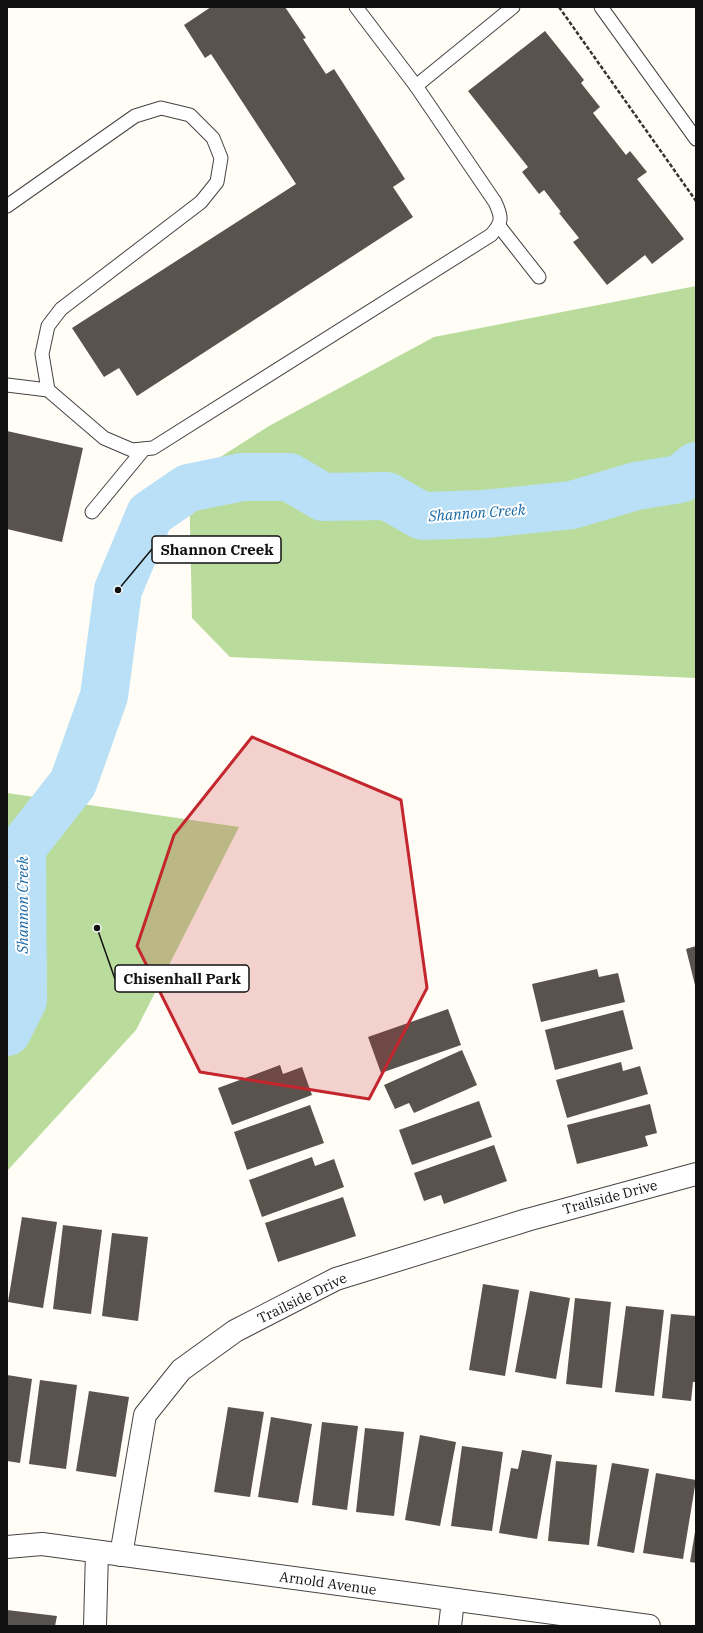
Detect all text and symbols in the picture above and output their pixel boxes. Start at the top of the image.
water label: Shannon Creek [427,500,526,525]
callout: Shannon Creek [152,536,281,563]
text: Shannon Creek [160,540,274,559]
water label: Shannon Creek [13,856,32,955]
callout: Chisenhall Park [115,965,249,992]
text: Chisenhall Park [123,969,242,988]
street label: Trailside Drive [561,1176,659,1218]
street label: Trailside Drive [254,1269,350,1327]
street label: Arnold Avenue [278,1567,378,1599]

